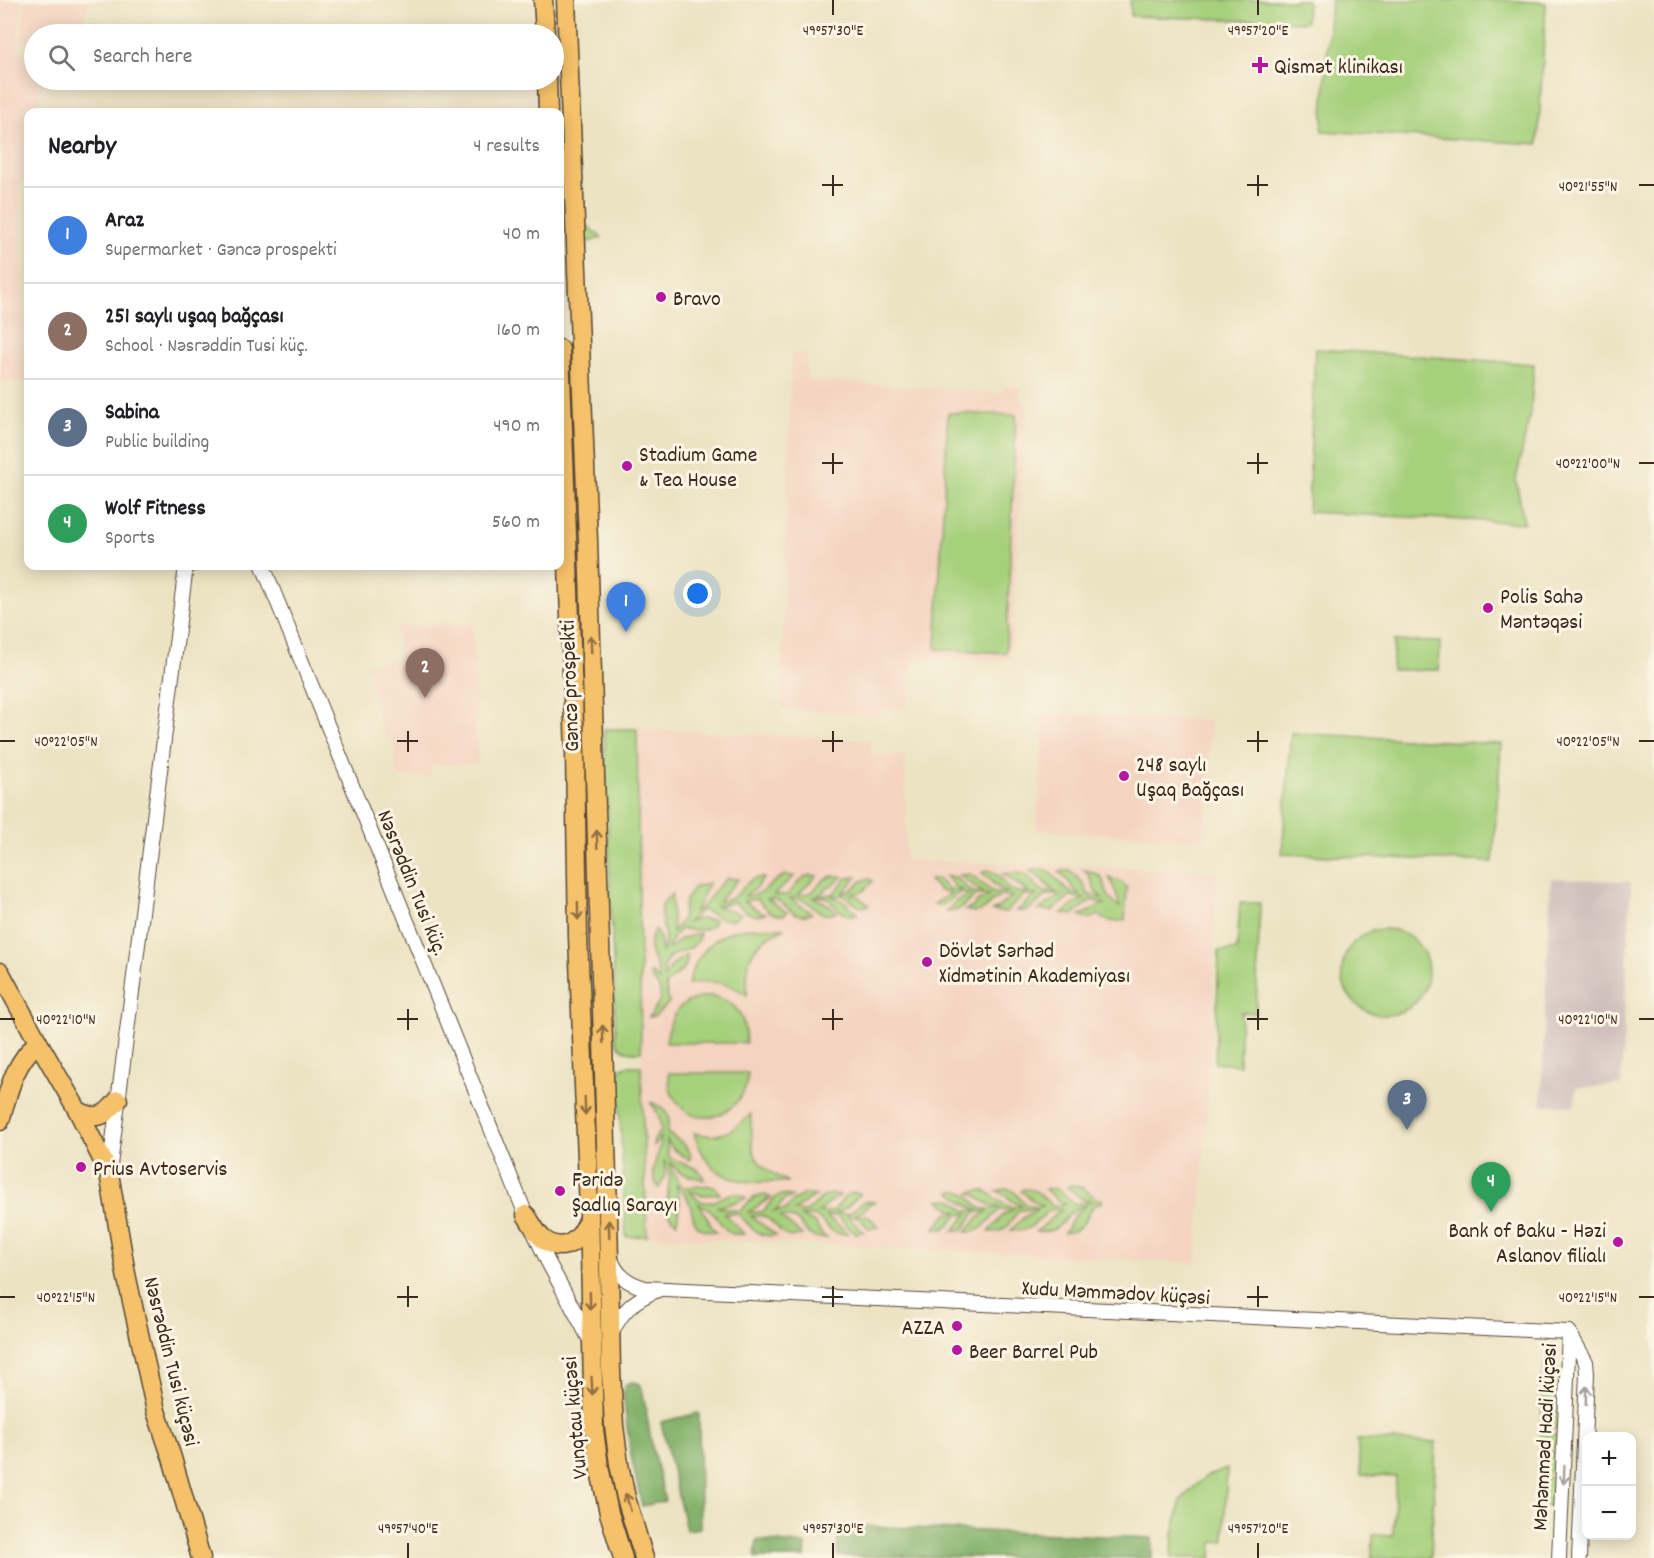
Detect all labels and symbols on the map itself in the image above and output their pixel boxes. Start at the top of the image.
text: 49°57'30"E [803,21,863,43]
text: 49°57'20"E [1228,21,1288,43]
place label: Qismət klinikası [1274,53,1403,84]
marker: Qismət klinikası [1251,56,1269,74]
text: 40°21'55"N [1559,177,1617,199]
place label: Bravo [673,285,721,316]
marker: Bravo [654,290,668,304]
place label: Stadium Game & Tea House [639,441,757,497]
text: 40°22'00"N [1556,454,1620,476]
marker: Stadium Game & Tea House [620,459,634,473]
your location [683,579,712,608]
pin: 1 [606,582,646,632]
place label: Polis Sahə Məntəqəsi [1500,583,1583,639]
marker: Polis Sahə Məntəqəsi [1481,601,1495,615]
street label: Gəncə prospekti [554,619,589,753]
one-way arrow [585,635,596,655]
pin: 2 [406,648,444,698]
text: 40°22'05"N [34,732,98,754]
text: 40°22'05"N [1556,732,1620,754]
place label: 248 saylı Uşaq Bağçası [1136,751,1244,807]
marker: 248 saylı Uşaq Bağçası [1117,769,1131,783]
street label: Nəsrəddin Tusi küç. [367,806,454,961]
one-way arrow [591,830,602,850]
one-way arrow [572,900,584,920]
place label: Dövlət Sərhəd Xidmətinin Akademiyası [939,937,1130,993]
marker: Dövlət Sərhəd Xidmətinin Akademiyası [920,955,934,969]
text: 40°22'10"N [36,1010,96,1032]
text: 40°22'10"N [1558,1010,1618,1032]
one-way arrow [597,1024,609,1044]
pin: 3 [1388,1080,1426,1130]
one-way arrow [580,1095,591,1115]
place label: Prius Avtoservis [93,1155,228,1186]
marker: Prius Avtoservis [74,1160,88,1174]
pin: 4 [1472,1162,1510,1212]
place label: Fəridə Şadlıq Sarayı [572,1166,677,1222]
marker: Fəridə Şadlıq Sarayı [553,1184,567,1198]
place label: Bank of Baku - Həzi Aslanov filialı [1449,1217,1606,1273]
one-way arrow [603,1219,615,1239]
marker: Bank of Baku - Həzi Aslanov filialı [1611,1235,1625,1249]
street label: Nəsrəddin Tusi küçəsi [134,1274,206,1450]
street label: Xudu Məmmədov küçəsi [1021,1274,1211,1315]
text: 40°22'15"N [37,1288,95,1310]
text: 40°22'15"N [1559,1288,1617,1310]
one-way arrow [584,1290,596,1310]
place label: AZZA [902,1314,945,1345]
marker: AZZA [950,1319,964,1333]
place label: Beer Barrel Pub [969,1338,1098,1369]
marker: Beer Barrel Pub [950,1343,964,1357]
street label: Məhəmməd Hadi küçəsi [1526,1343,1567,1532]
street label: Vunqtau küçəsi [556,1355,597,1480]
one-way arrow [586,1375,597,1395]
one-way arrow [1581,1385,1592,1405]
one-way arrow [1558,1464,1569,1484]
one-way arrow [621,1493,633,1512]
text: 49°57'40"E [378,1519,438,1541]
text: 49°57'30"E [803,1519,863,1541]
text: 49°57'20"E [1228,1519,1288,1541]

